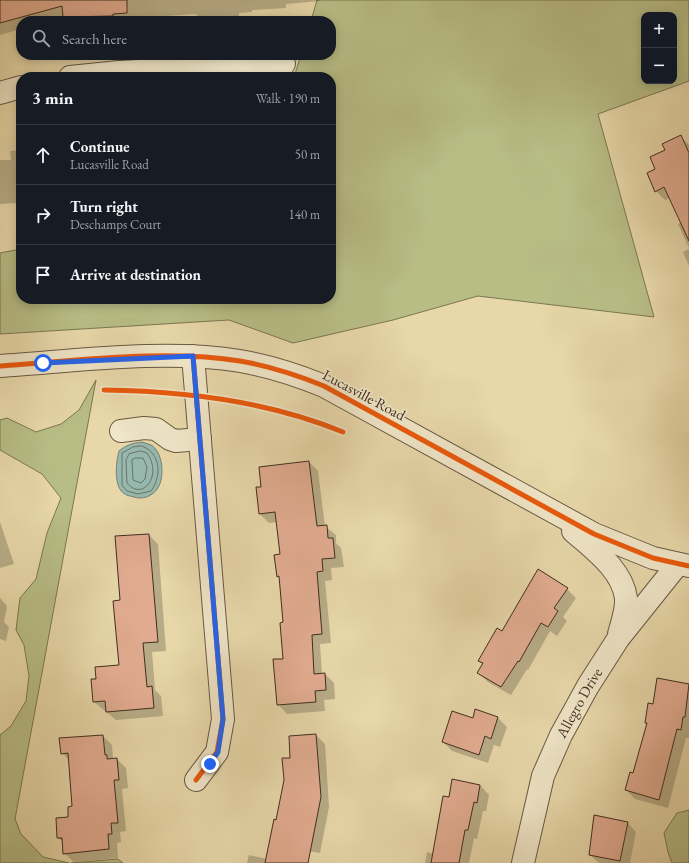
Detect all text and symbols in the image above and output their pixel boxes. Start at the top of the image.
map controls [641,12,677,84]
button: + [641,12,677,48]
search box [16,16,336,60]
icon: search [30,27,52,49]
text: Search here [62,29,127,48]
button: − [641,48,677,84]
text: 3 min [32,87,73,109]
text: Walk · 190 m [256,90,320,107]
text: Continue [70,137,130,156]
icon: ahead [32,144,54,166]
text: 50 m [295,146,320,163]
text: Lucasville Road [70,156,149,173]
text: Turn right [70,197,138,216]
icon: right [32,204,54,226]
text: 140 m [289,206,320,223]
text: Deschamps Court [70,216,161,233]
icon: arrive [32,264,54,286]
text: Arrive at destination [70,265,201,284]
route start [34,354,52,372]
street label: Lucasville Road [320,365,409,425]
street label: Allegro Drive [551,664,606,742]
route end [201,755,219,773]

